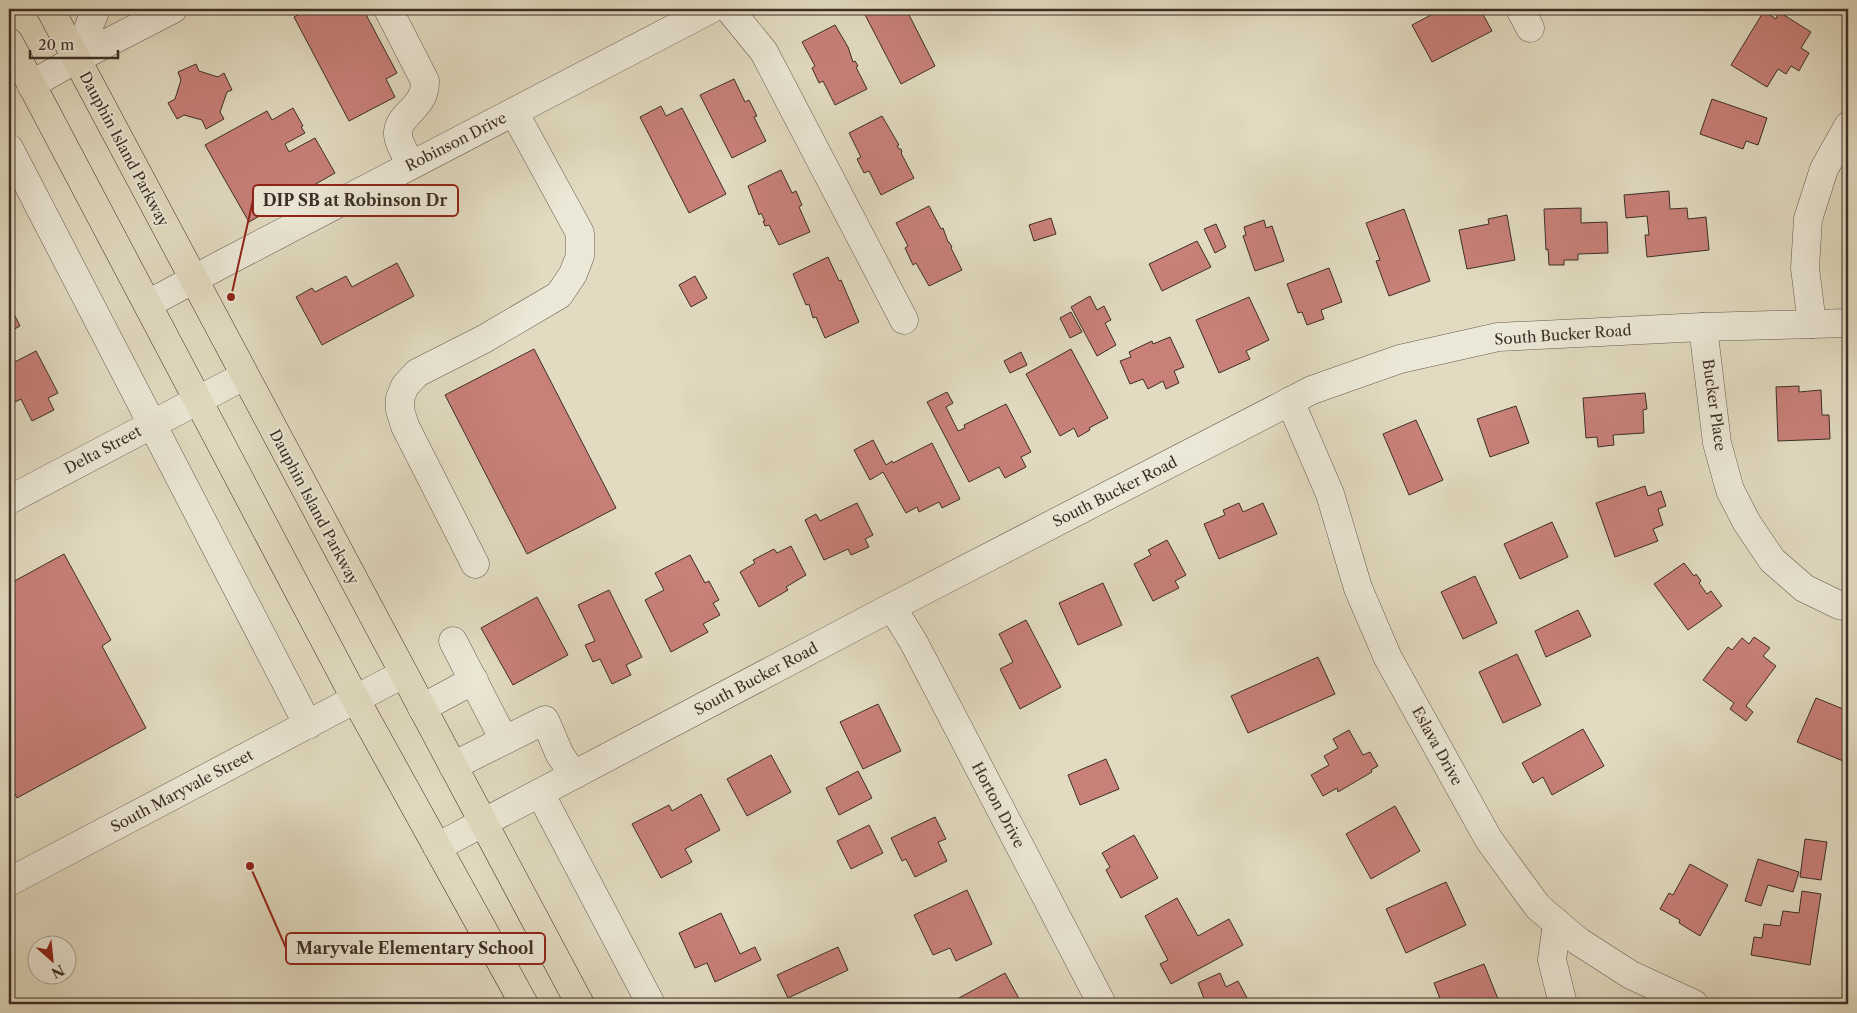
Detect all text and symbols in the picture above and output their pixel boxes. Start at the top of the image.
scale bar [30,28,118,60]
text: 20 m [38,35,74,54]
street label: Dauphin Island Parkway [75,68,174,230]
street label: Robinson Drive [402,108,510,175]
callout: DIP SB at Robinson Dr [253,185,458,216]
text: DIP SB at Robinson Dr [263,190,447,210]
street label: South Bucker Road [1494,320,1632,349]
street label: Bucker Place [1699,358,1730,452]
street label: Delta Street [61,421,145,478]
street label: Dauphin Island Parkway [265,426,364,588]
street label: South Bucker Road [1049,452,1180,531]
street label: South Bucker Road [691,638,821,719]
street label: Eslava Drive [1408,703,1467,789]
street label: South Maryvale Street [107,745,257,836]
street label: Horton Drive [968,758,1029,851]
callout: Maryvale Elementary School [286,933,545,964]
north arrow [28,936,78,986]
text: Maryvale Elementary School [296,938,534,958]
text: N [48,961,67,982]

